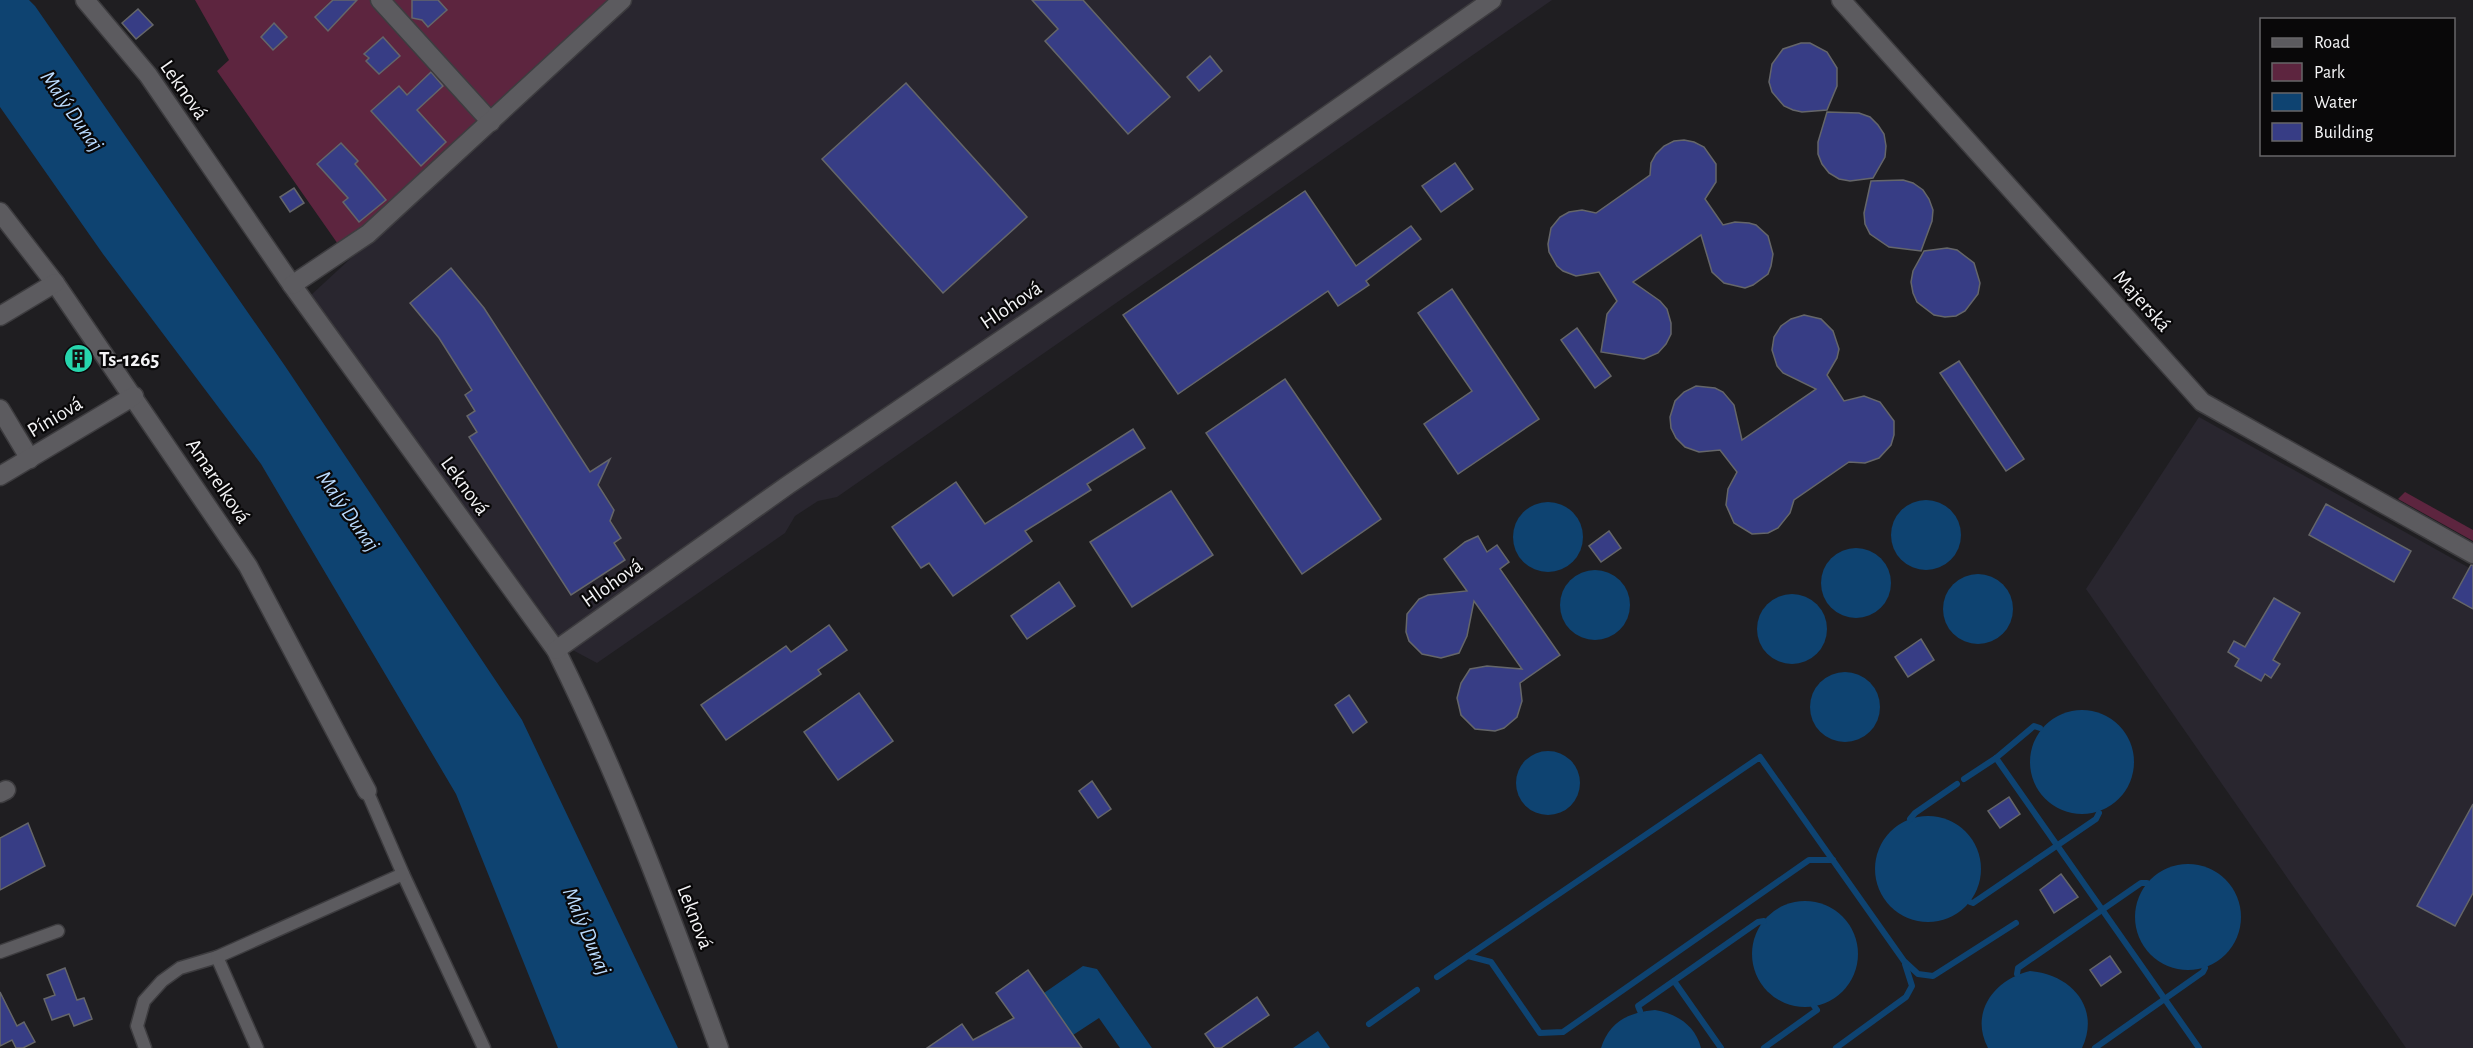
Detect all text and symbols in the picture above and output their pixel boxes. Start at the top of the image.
legend [2260,18,2455,156]
text: Road [2314,34,2350,52]
street label: Leknová [156,57,212,124]
text: Park [2314,64,2346,82]
water label: Malý Dunaj [36,67,108,155]
text: Water [2314,94,2357,112]
text: Building [2314,124,2374,142]
street label: Majerská [2109,266,2175,336]
street label: Hlohová [977,277,1046,333]
building icon: Ts-1265 [62,343,94,375]
place label: Ts-1265 [99,349,159,370]
street label: Píniová [24,392,86,441]
street label: Amarelková [182,435,254,527]
street label: Leknová [437,453,493,519]
water label: Malý Dunaj [312,467,384,555]
street label: Hlohová [578,554,647,611]
street label: Leknová [673,882,717,952]
water label: Malý Dunaj [559,884,615,978]

